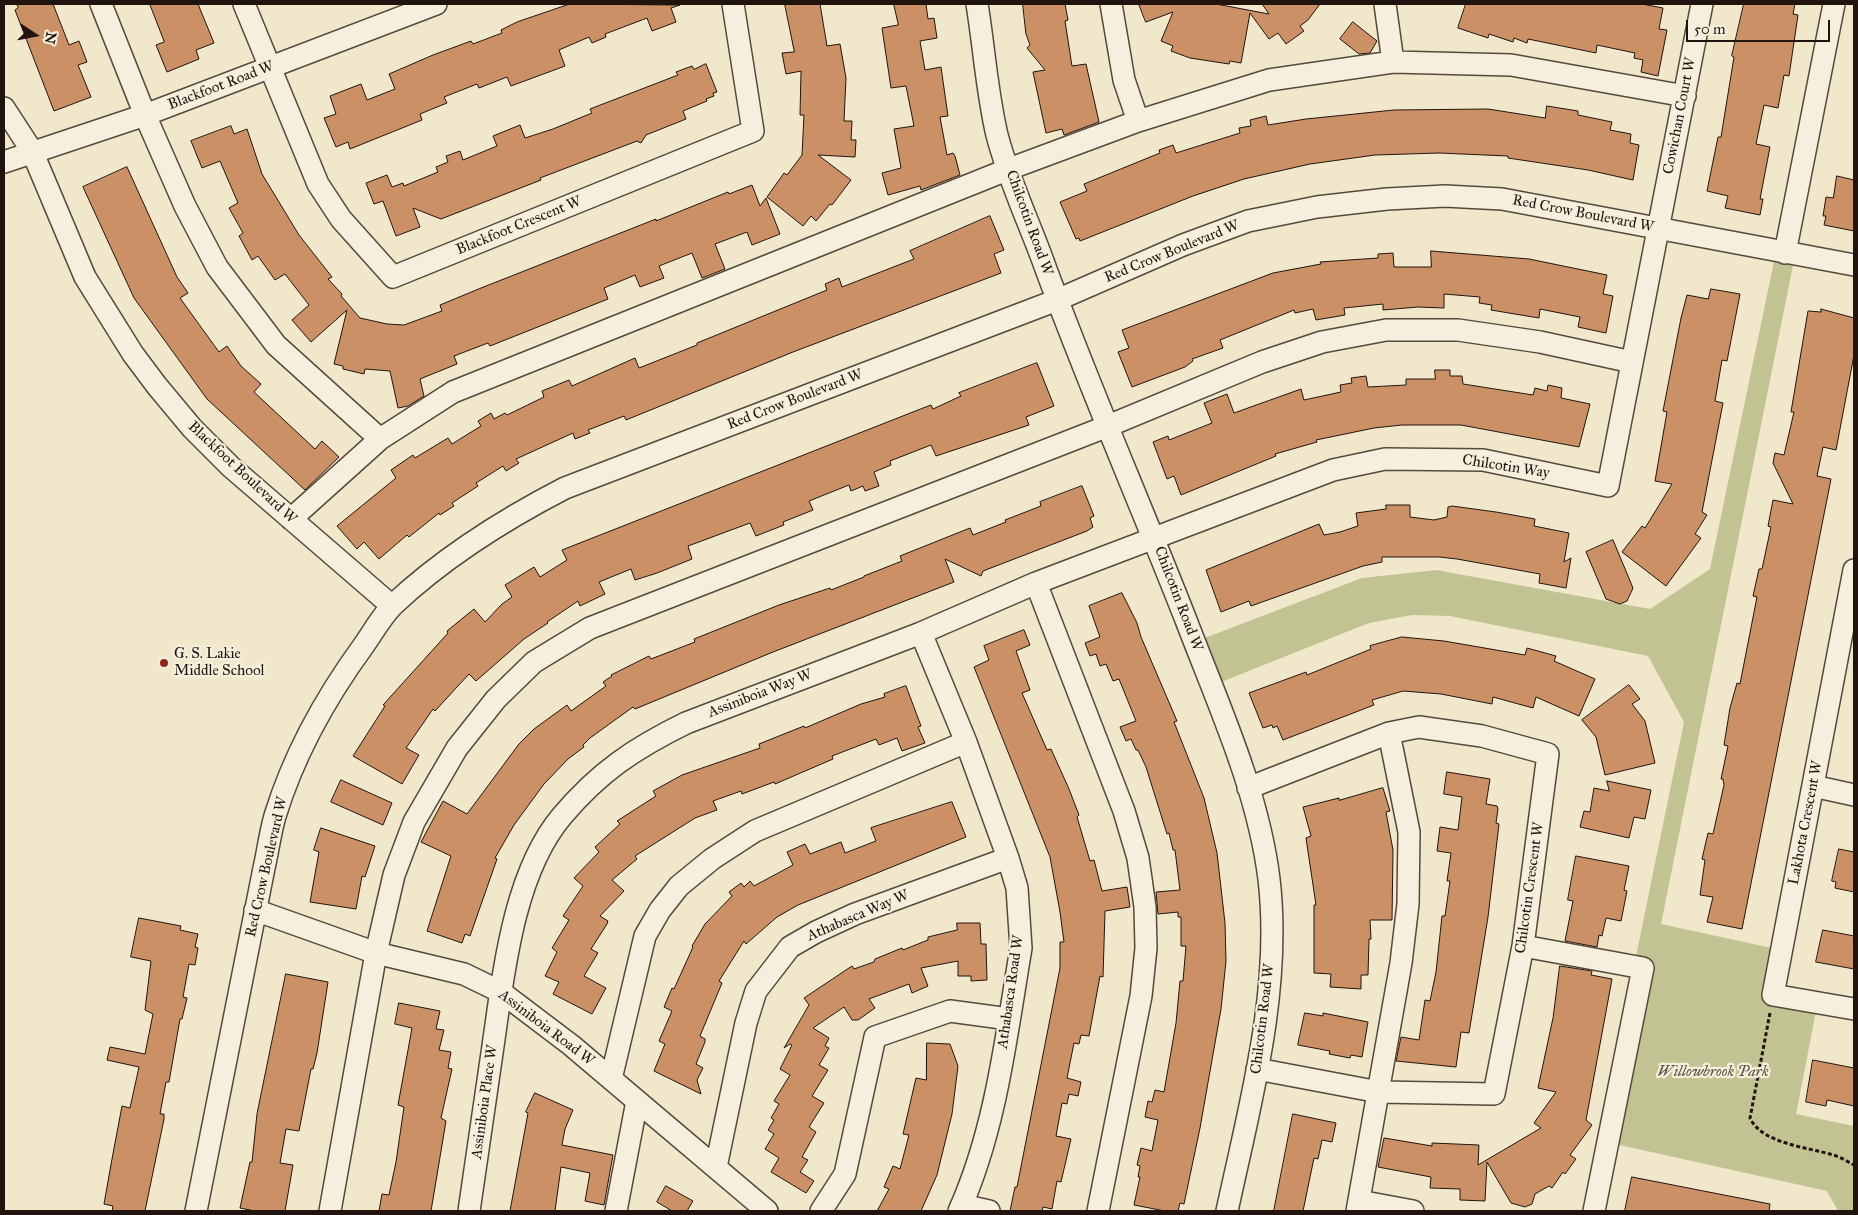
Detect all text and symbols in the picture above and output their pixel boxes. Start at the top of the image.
north arrow [10,10,60,60]
scale bar [1688,10,1832,42]
text: 50 m [1694,20,1726,38]
text: N [41,31,60,45]
street label: Cowichan Court W [1660,56,1700,176]
street label: Blackfoot Road W [166,58,276,114]
street label: Chilcotin Road W [1002,168,1056,278]
street label: Red Crow Boulevard W [1511,191,1655,237]
street label: Blackfoot Crescent W [454,193,584,259]
street label: Red Crow Boulevard W [1102,217,1242,287]
street label: Red Crow Boulevard W [725,366,865,434]
street label: Blackfoot Boulevard W [184,418,300,528]
street label: Chilcotin Way [1461,451,1551,483]
street label: Chilcotin Road W [1150,544,1206,654]
place label: G. S. Lakie Middle School [174,645,265,680]
marker: G. S. Lakie Middle School [158,657,170,669]
street label: Assiniboia Way W [705,666,815,722]
street label: Lakhota Crescent W [1785,759,1827,887]
street label: Red Crow Boulevard W [242,795,292,939]
street label: Chilcotin Crescent W [1512,821,1548,955]
street label: Athabasca Way W [804,886,912,946]
street label: Athabasca Road W [994,934,1028,1050]
street label: Chilcotin Road W [1247,963,1279,1075]
street label: Assiniboia Road W [494,986,598,1070]
street label: Assiniboia Place W [468,1044,502,1160]
park label: Willowbrook Park [1657,1063,1769,1081]

